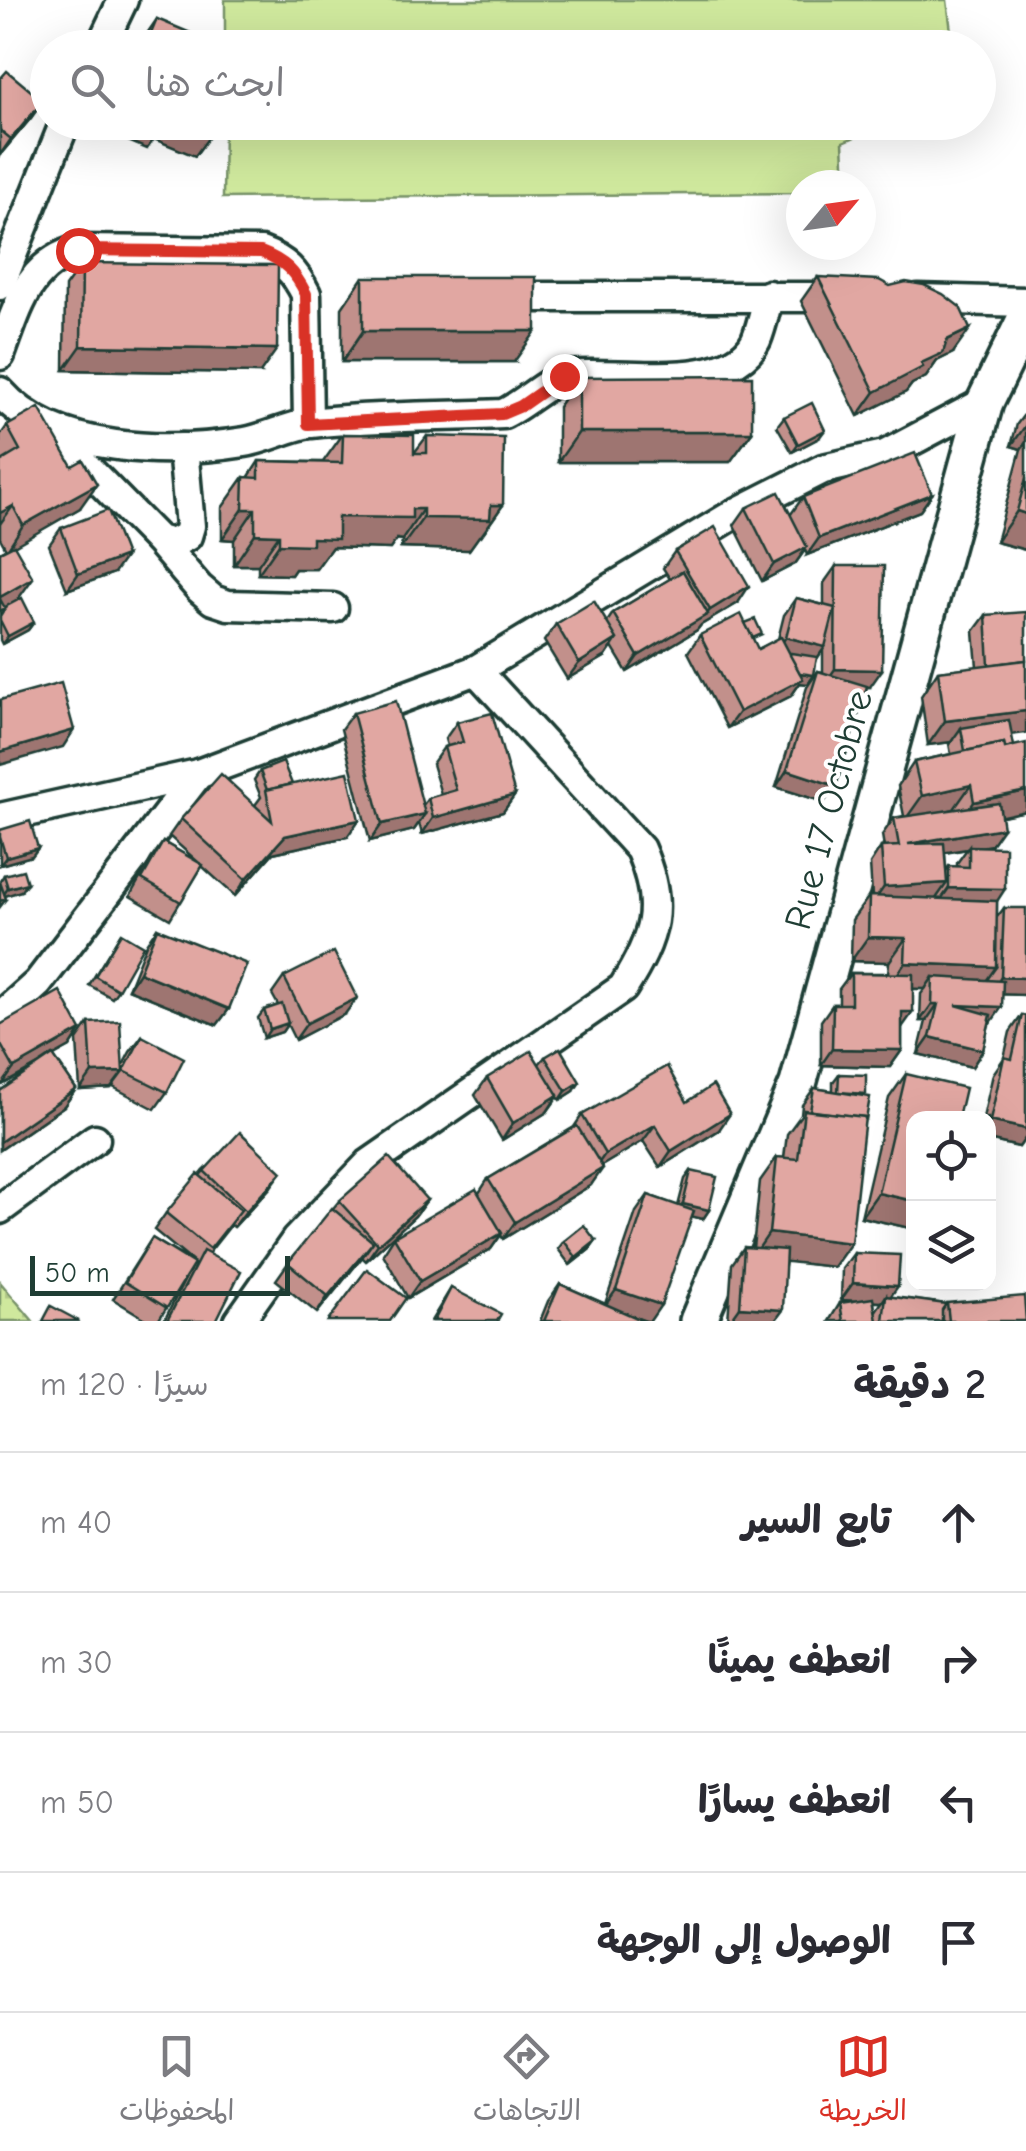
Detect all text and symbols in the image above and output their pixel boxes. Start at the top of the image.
search box [30,30,996,140]
icon: search [65,58,120,113]
text: ابحث هنا [145,62,285,106]
north arrow [786,170,876,260]
route start [56,228,102,274]
route end [542,354,588,400]
street label: Rue 17 Octobre [776,686,882,934]
map controls [906,1111,996,1291]
button: locate [906,1111,996,1201]
button: layers [906,1201,996,1291]
scale bar [30,1251,290,1296]
text: 50 m [45,1257,110,1289]
text: 2 دقيقة [853,1360,986,1409]
text: سيرًا · 120 m [40,1366,209,1403]
icon: ahead [931,1495,986,1550]
text: تابع السير [742,1499,891,1543]
text: 40 m [40,1504,112,1541]
icon: right [931,1635,986,1690]
text: انعطف يمينًا [708,1639,891,1683]
text: 30 m [40,1644,113,1681]
icon: left [931,1775,986,1830]
text: انعطف يسارًا [698,1779,891,1823]
text: 50 m [40,1784,114,1821]
icon: arrive [931,1915,986,1970]
text: الوصول إلى الوجهة [597,1919,891,1963]
tab: المحفوظات [119,2029,235,2135]
tab: الاتجاهات [473,2029,581,2135]
tab: الخريطة [819,2029,907,2135]

